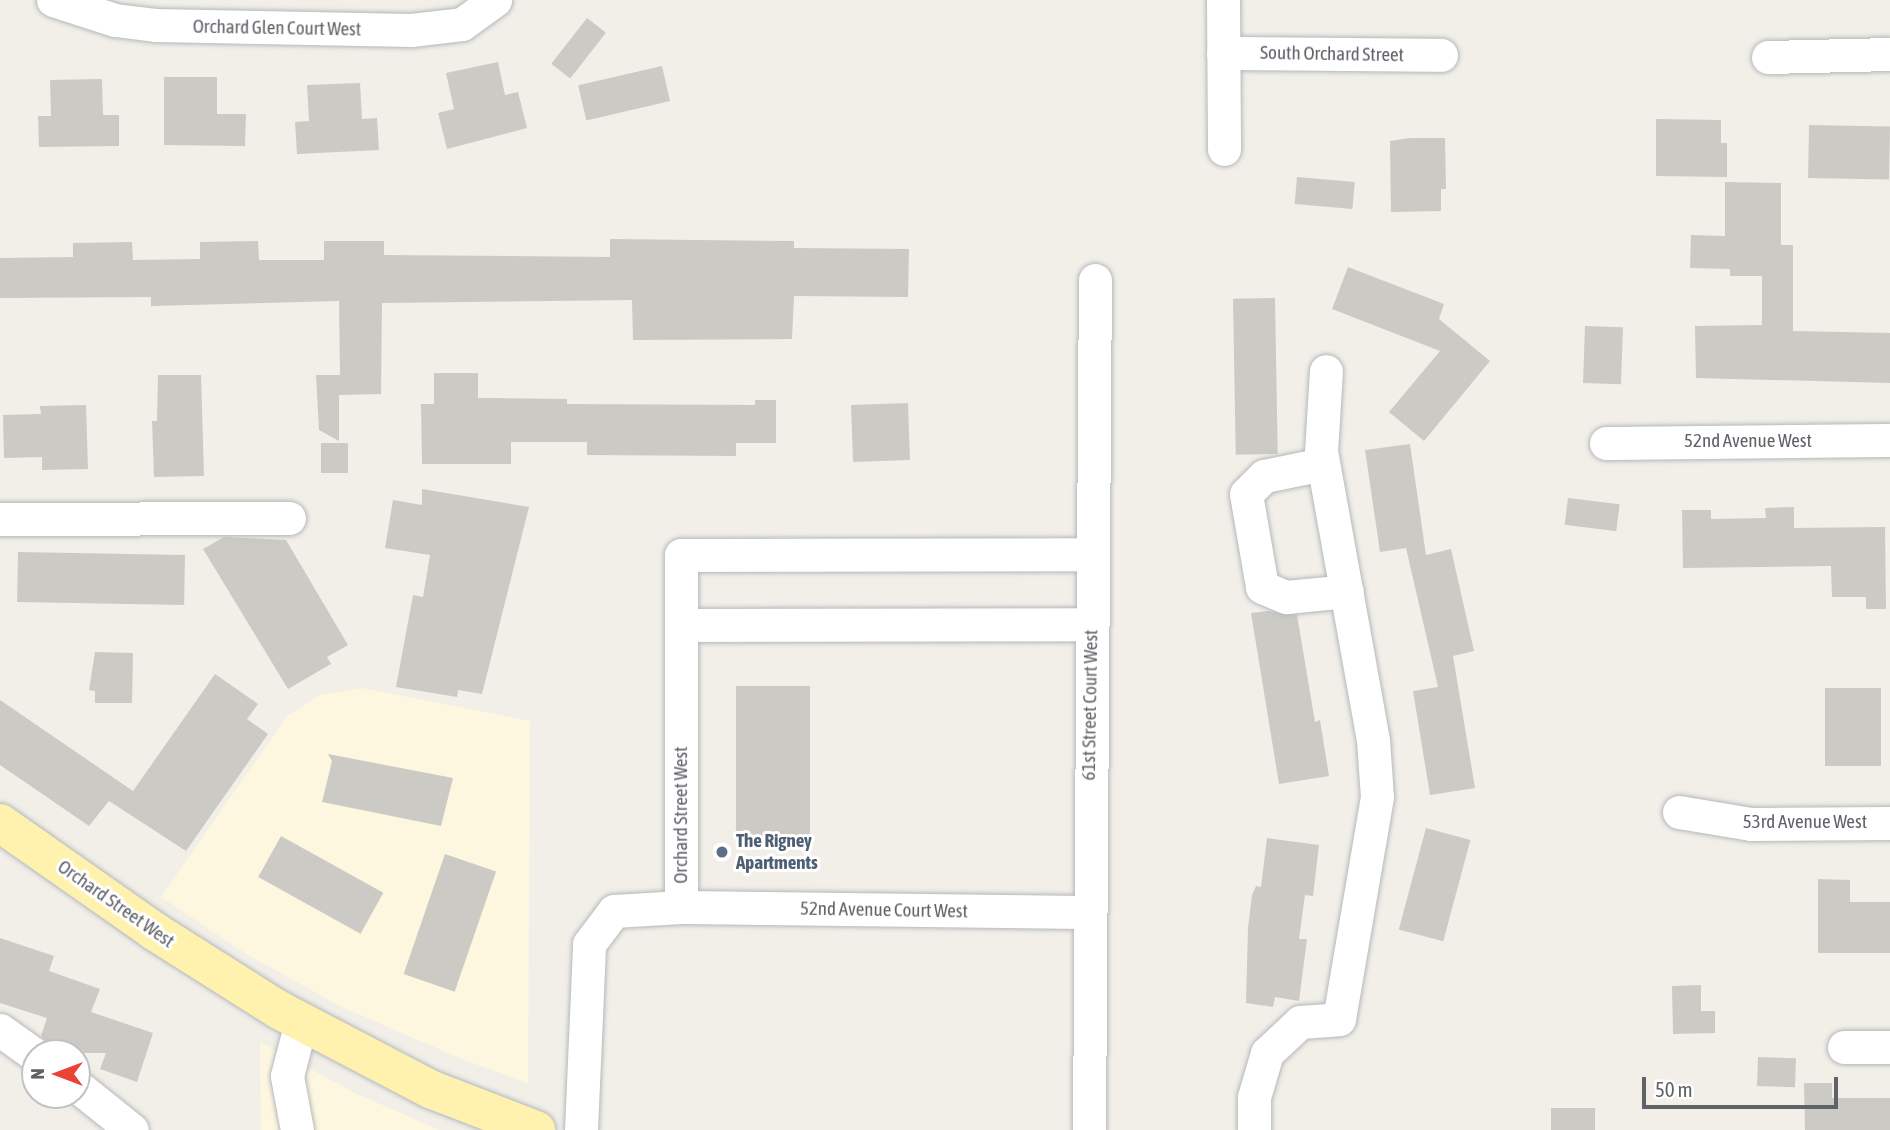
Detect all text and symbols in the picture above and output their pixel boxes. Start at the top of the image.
street label: Orchard Glen Court West [193,15,361,41]
street label: South Orchard Street [1260,41,1404,67]
street label: 52nd Avenue West [1684,430,1812,452]
street label: 61st Street Court West [1077,629,1103,781]
street label: Orchard Street West [670,746,692,884]
street label: 53rd Avenue West [1743,811,1867,833]
place label: The Rigney Apartments [736,830,818,874]
marker: The Rigney Apartments [714,844,730,860]
street label: Orchard Street West [53,855,179,953]
street label: 52nd Avenue Court West [800,897,968,923]
north arrow [21,1039,91,1109]
scale bar [1645,1064,1841,1108]
text: N [26,1068,48,1080]
text: 50 m [1655,1077,1693,1101]

